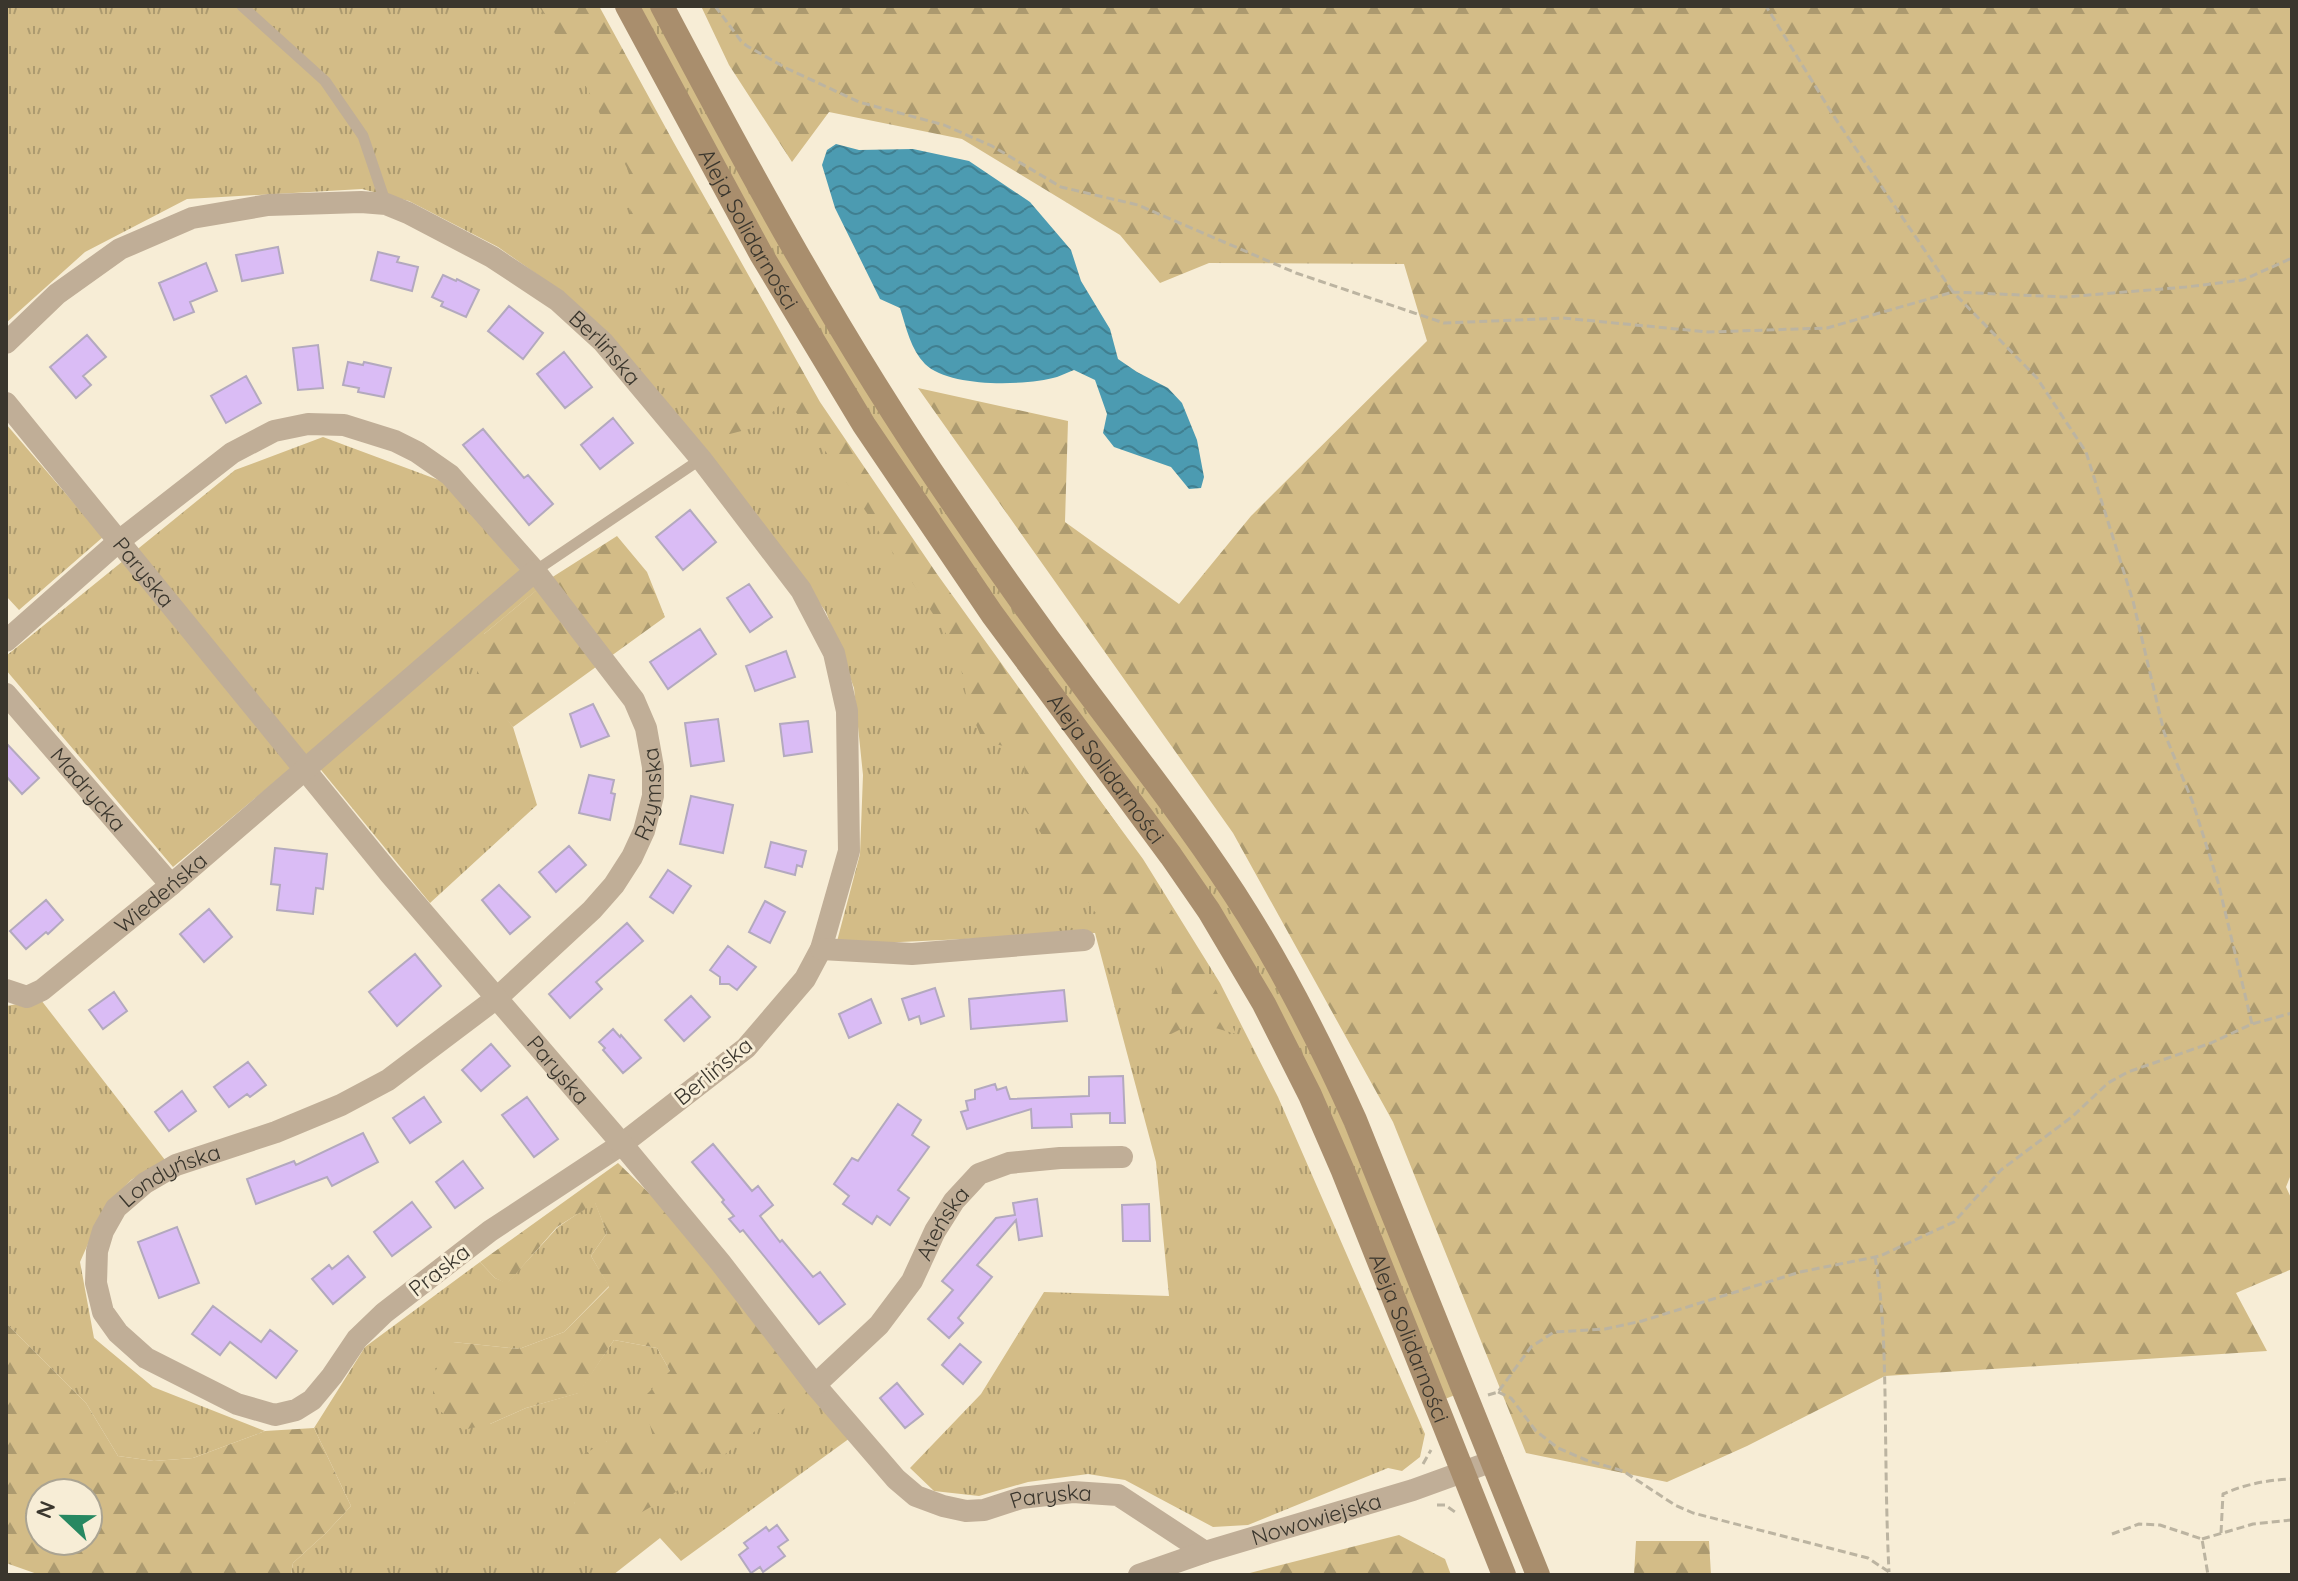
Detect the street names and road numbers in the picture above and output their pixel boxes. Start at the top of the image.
street label: Aleja Solidarności [693,144,805,314]
street label: Berlińska [563,304,647,391]
street label: Paryska [107,531,181,613]
street label: Aleja Solidarności [1042,688,1171,849]
street label: Madrycka [44,742,132,837]
street label: Rzymska [628,746,668,845]
street label: Wiedeńska [109,846,213,940]
street label: Paryska [521,1030,596,1110]
street label: Berlińska [668,1031,758,1111]
street label: Londyńska [113,1137,224,1213]
street label: Ateńska [909,1180,975,1265]
street label: Praska [403,1237,475,1303]
street label: Aleja Solidarności [1363,1249,1456,1426]
street label: Paryska [1006,1477,1093,1515]
street label: Nowowiejska [1248,1486,1385,1551]

